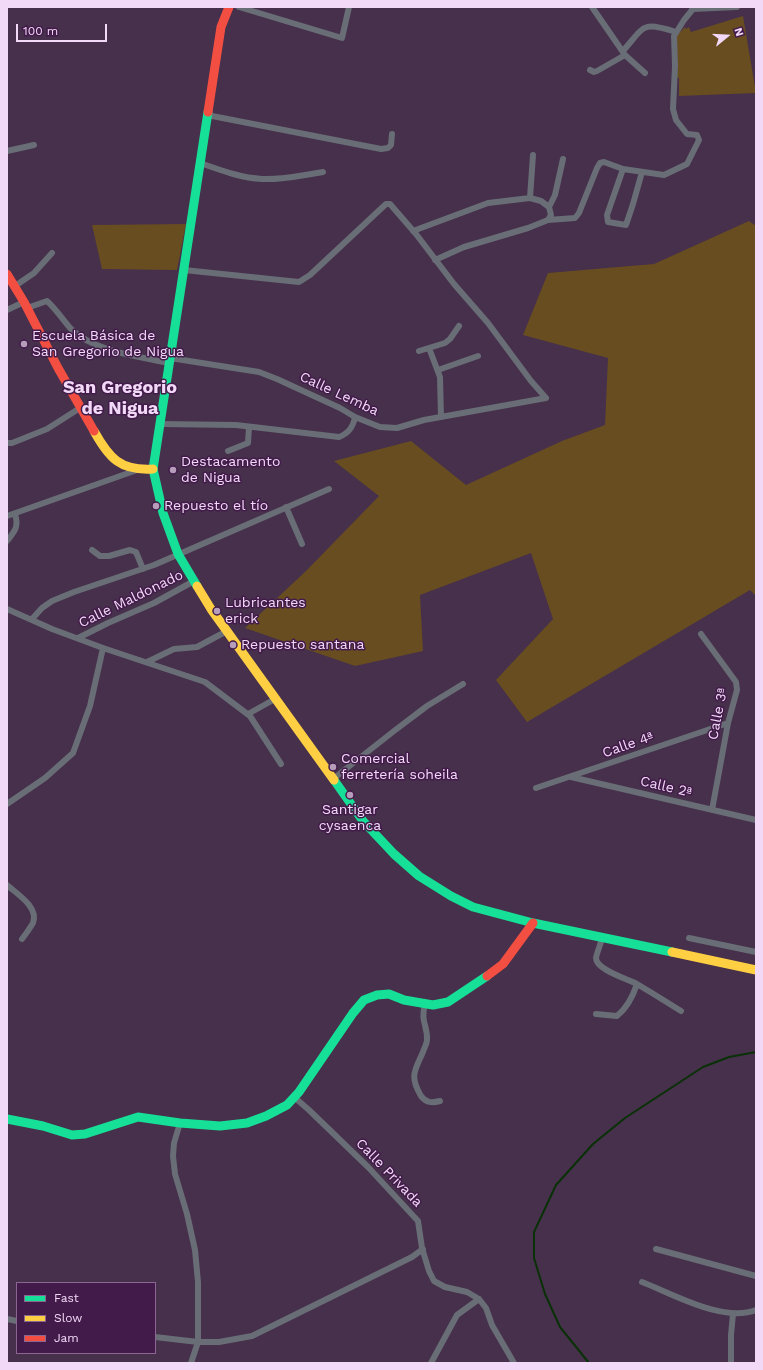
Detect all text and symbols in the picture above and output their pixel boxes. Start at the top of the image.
scale bar [18,16,109,42]
north arrow [707,16,747,56]
text: 100 m [23,24,58,38]
text: N [731,26,746,38]
place label: Escuela Básica de San Gregorio de Nigua [32,328,184,360]
marker: Escuela Básica de San Gregorio de Nigua [19,339,29,349]
street label: Calle Lemba [297,368,381,420]
district label: San Gregorio de Nigua [63,377,177,420]
place label: Destacamento de Nigua [181,454,280,486]
marker: Destacamento de Nigua [168,465,178,475]
place label: Repuesto el tío [164,498,268,514]
marker: Repuesto el tío [151,501,161,511]
street label: Calle Maldonado [76,566,186,632]
place label: Lubricantes erick [225,595,306,628]
marker: Lubricantes erick [212,606,222,616]
place label: Repuesto santana [241,637,364,653]
marker: Repuesto santana [228,640,238,650]
street label: Calle 3ª [705,687,731,741]
street label: Calle 4ª [600,728,656,762]
place label: Comercial ferretería soheila [341,751,458,784]
marker: Comercial ferretería soheila [328,762,338,772]
street label: Calle 2ª [639,773,693,801]
marker: Santigar cysaenca [345,790,355,800]
place label: Santigar cysaenca [319,802,381,834]
street label: Calle Privada [352,1135,426,1211]
legend [16,1282,156,1354]
text: Fast [54,1291,79,1305]
text: Slow [54,1311,82,1325]
text: Jam [54,1331,79,1345]

